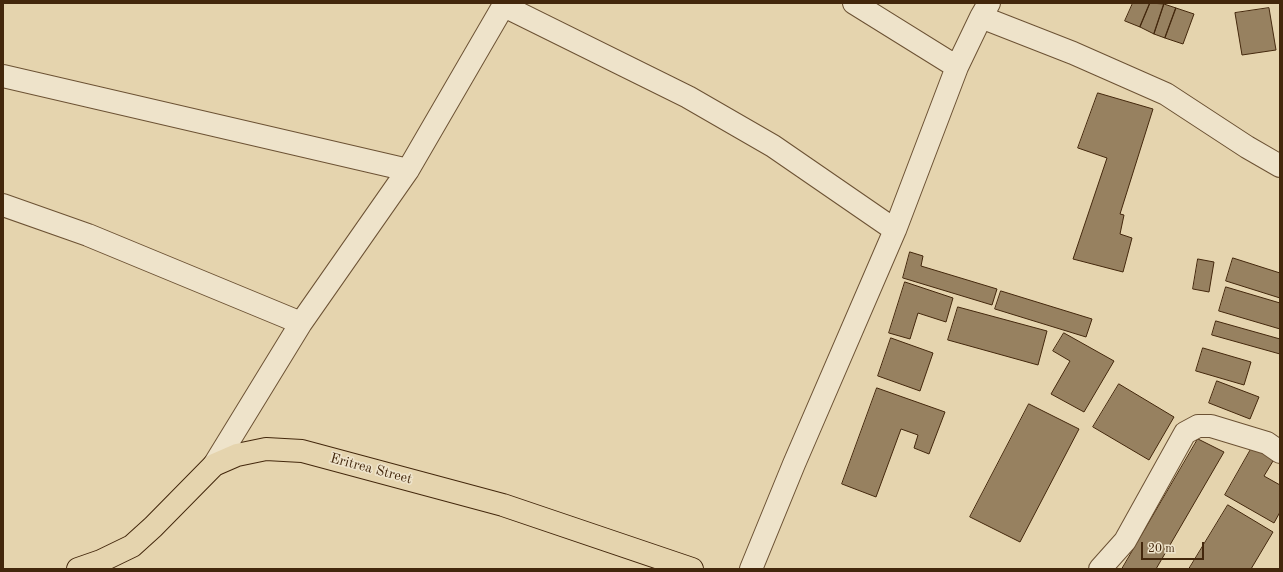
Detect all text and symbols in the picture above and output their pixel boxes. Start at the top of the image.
street label: Eritrea Street [328,450,414,488]
scale bar [1143,534,1206,560]
text: 20 m [1148,543,1175,555]

